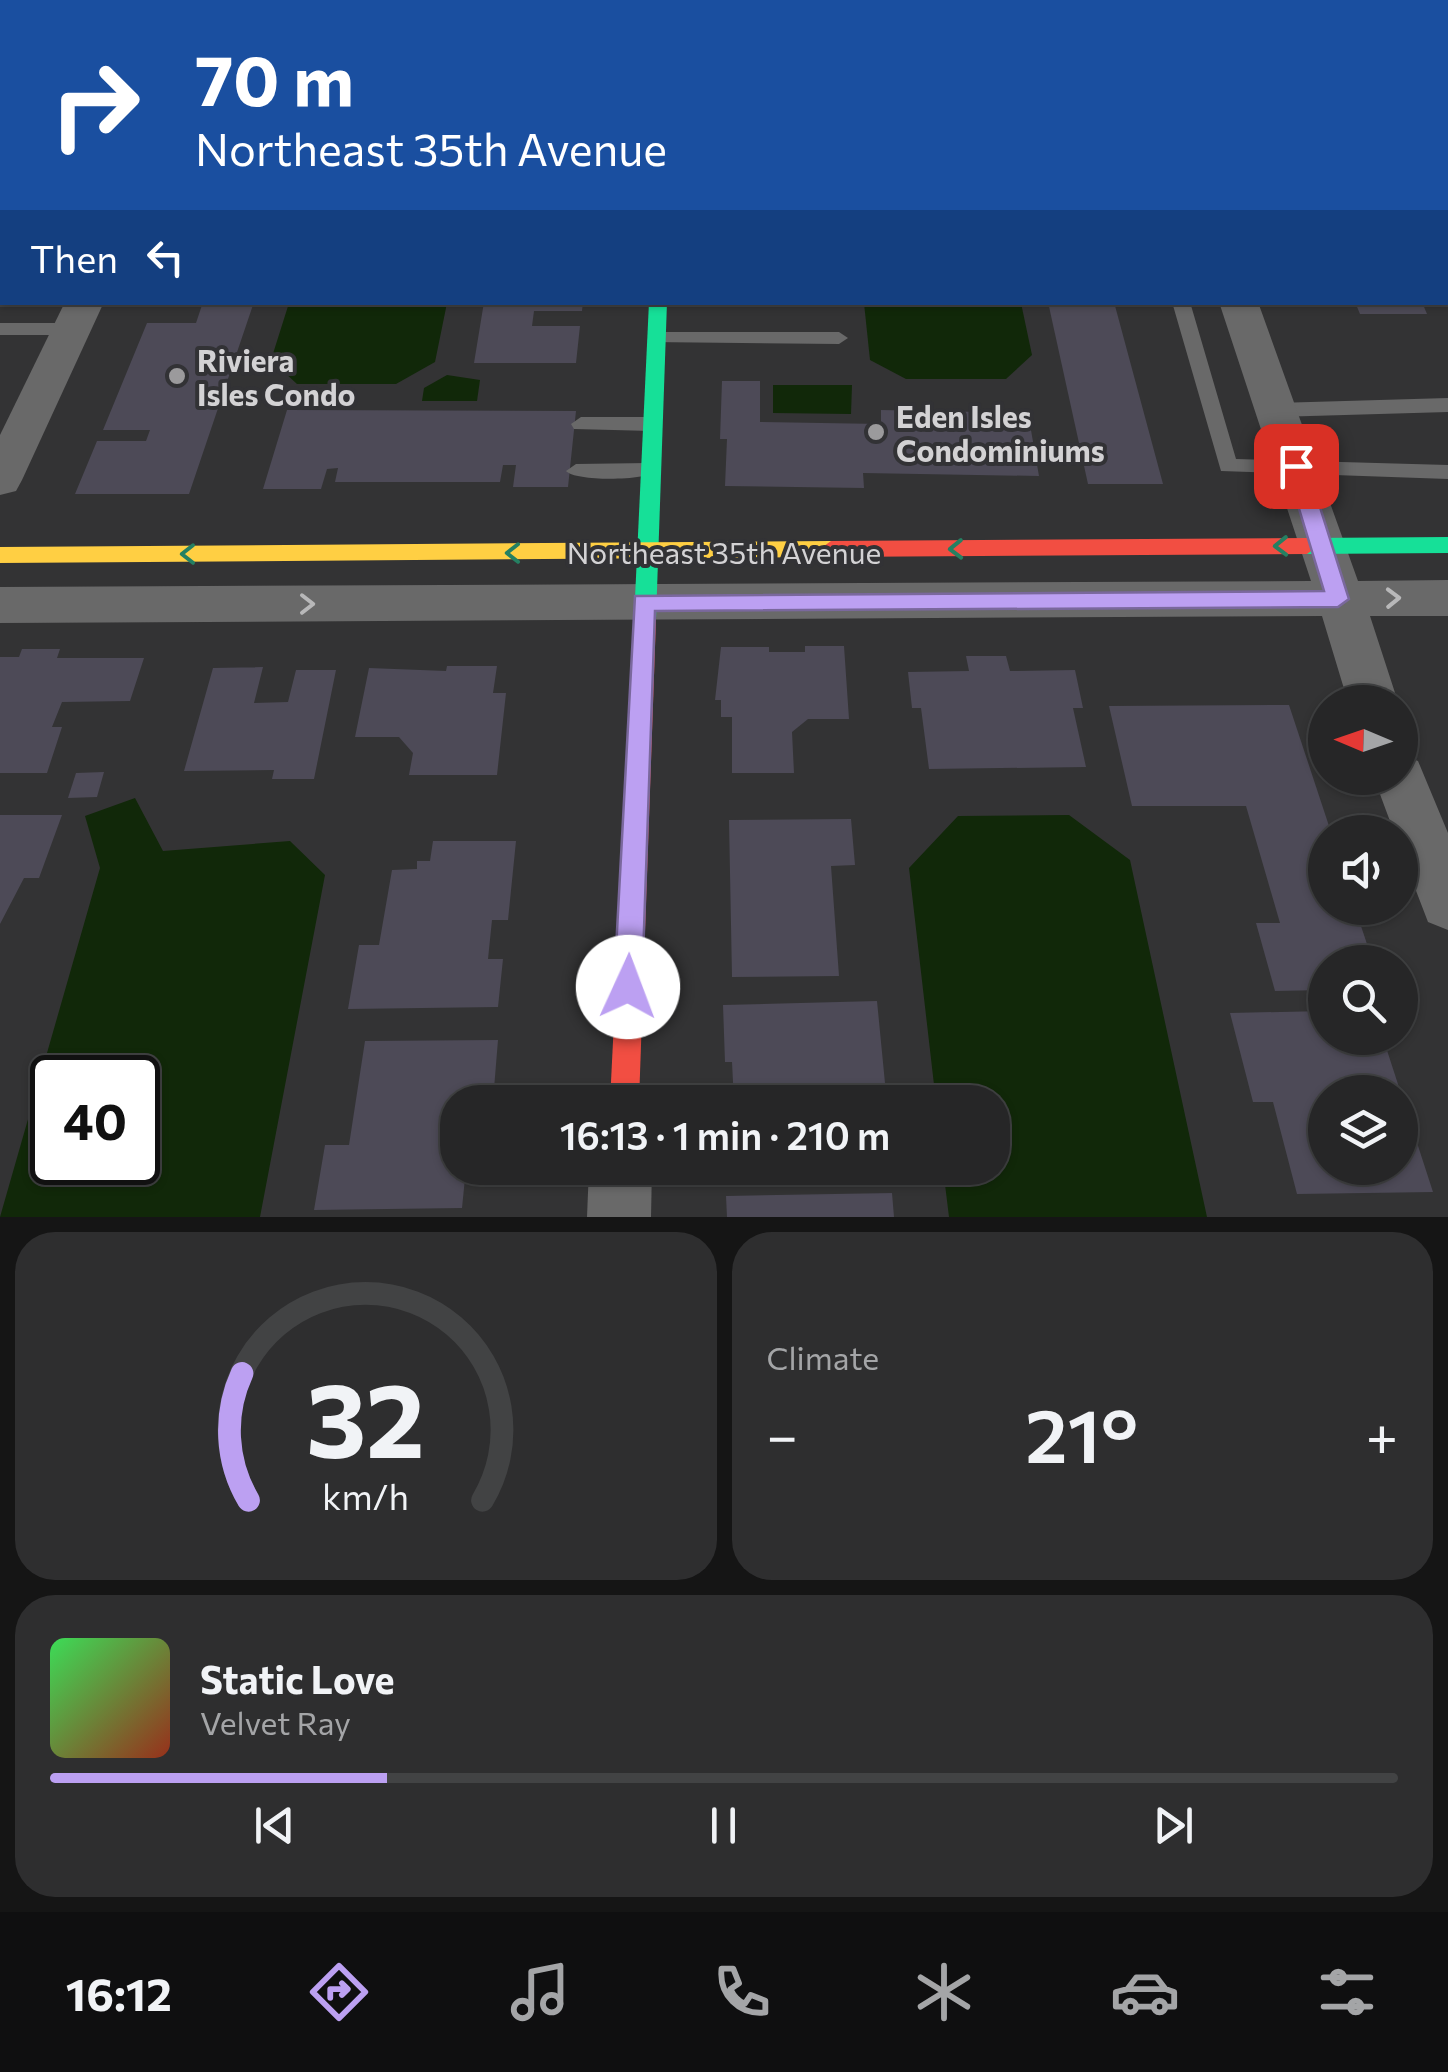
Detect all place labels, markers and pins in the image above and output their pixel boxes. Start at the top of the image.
place label: Riviera Isles Condo [197,341,355,412]
marker: Riviera Isles Condo [166,365,188,387]
place label: Eden Isles Condominiums [896,397,1105,468]
marker: Eden Isles Condominiums [865,421,887,443]
pin [1254,424,1339,509]

